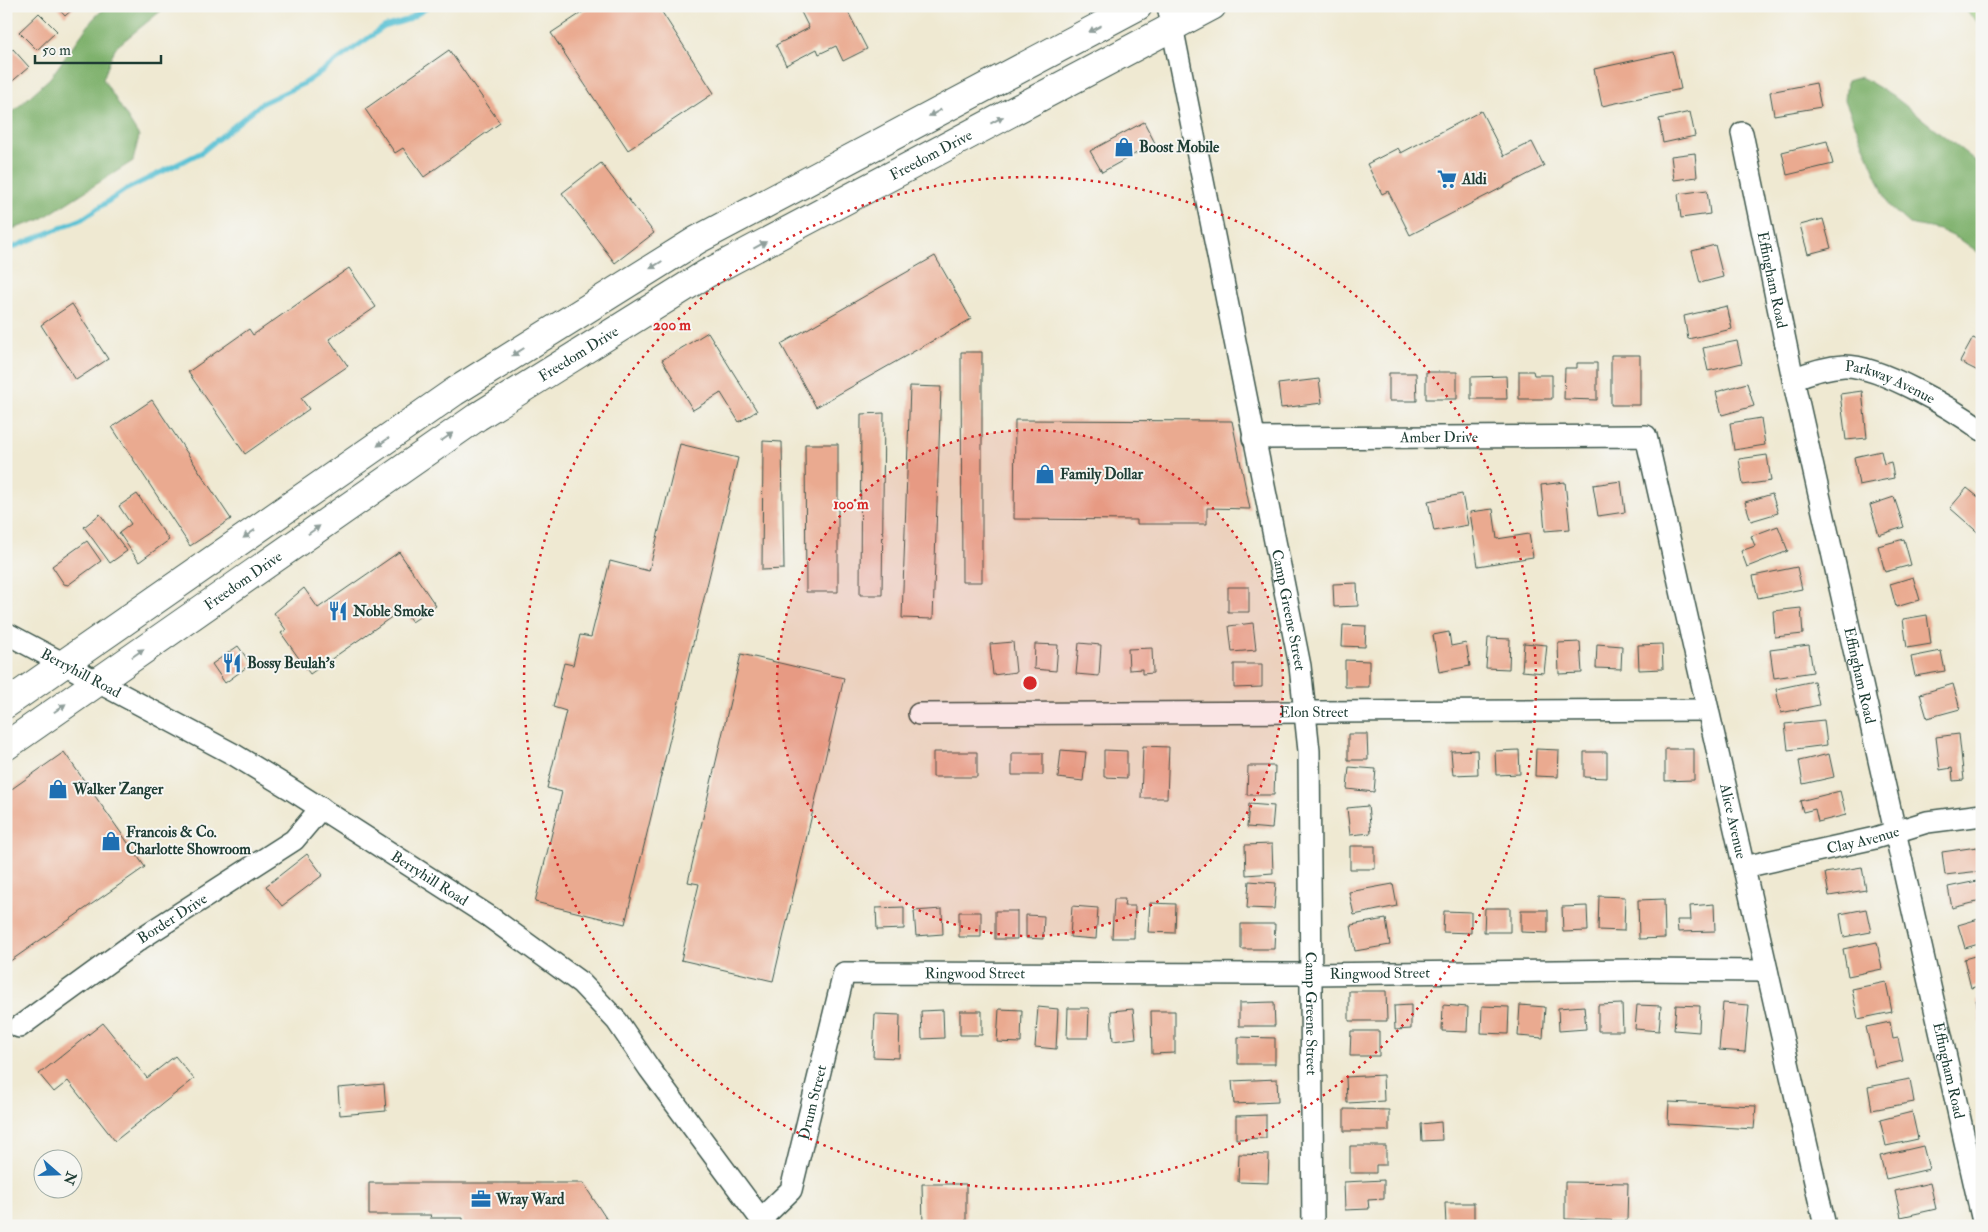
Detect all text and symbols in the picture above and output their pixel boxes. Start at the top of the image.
one-way arrow [1087,25,1102,33]
scale bar [35,32,161,64]
text: 50 m [42,41,71,60]
one-way arrow [928,109,943,117]
one-way arrow [989,116,1004,124]
street label: Freedom Drive [886,126,976,185]
shop icon: Boost Mobile [1113,136,1135,158]
place label: Boost Mobile [1139,138,1220,157]
supermarket icon: Aldi [1436,168,1458,190]
place label: Aldi [1461,170,1487,189]
street label: Effingham Road [1753,230,1791,331]
one-way arrow [753,241,767,249]
one-way arrow [649,261,662,270]
text: 200 m [653,316,691,335]
street label: Freedom Drive [535,322,622,386]
one-way arrow [512,347,525,356]
street label: Parkway Avenue [1844,357,1938,409]
street label: Amber Drive [1399,428,1478,447]
one-way arrow [440,432,454,442]
one-way arrow [376,437,390,447]
shop icon: Family Dollar [1034,463,1056,485]
place label: Family Dollar [1060,465,1144,485]
text: 100 m [833,495,869,514]
one-way arrow [307,525,321,535]
one-way arrow [242,529,256,539]
street label: Freedom Drive [200,547,286,615]
street label: Camp Greene Street [1267,548,1309,672]
restaurant icon: Noble Smoke [327,600,349,622]
place label: Noble Smoke [352,602,435,621]
street label: Effingham Road [1839,625,1880,726]
street label: Berryhill Road [37,644,125,703]
one-way arrow [131,648,145,658]
restaurant icon: Bossy Beulah's [221,652,243,674]
place label: Bossy Beulah's [247,654,335,674]
centre of rings [1021,674,1039,692]
one-way arrow [53,702,66,713]
street label: Elon Street [1279,703,1349,722]
shop icon: Walker Zanger [47,778,69,800]
place label: Walker Zanger [72,780,164,800]
street label: Alice Avenue [1715,781,1750,861]
street label: Clay Avenue [1825,822,1902,858]
place label: Francois & Co. Charlotte Showroom [126,823,251,859]
shop icon: Francois & Co. Charlotte Showroom [100,830,122,852]
street label: Berryhill Road [387,847,472,911]
street label: Border Drive [134,889,211,948]
street label: Camp Greene Street [1300,952,1321,1075]
street label: Ringwood Street [925,964,1025,983]
street label: Ringwood Street [1330,964,1430,984]
street label: Effingham Road [1928,1020,1969,1121]
street label: Drum Street [795,1063,831,1142]
north arrow [32,1150,82,1200]
text: N [59,1169,80,1188]
office icon: Wray Ward [470,1188,492,1210]
place label: Wray Ward [495,1190,565,1210]

